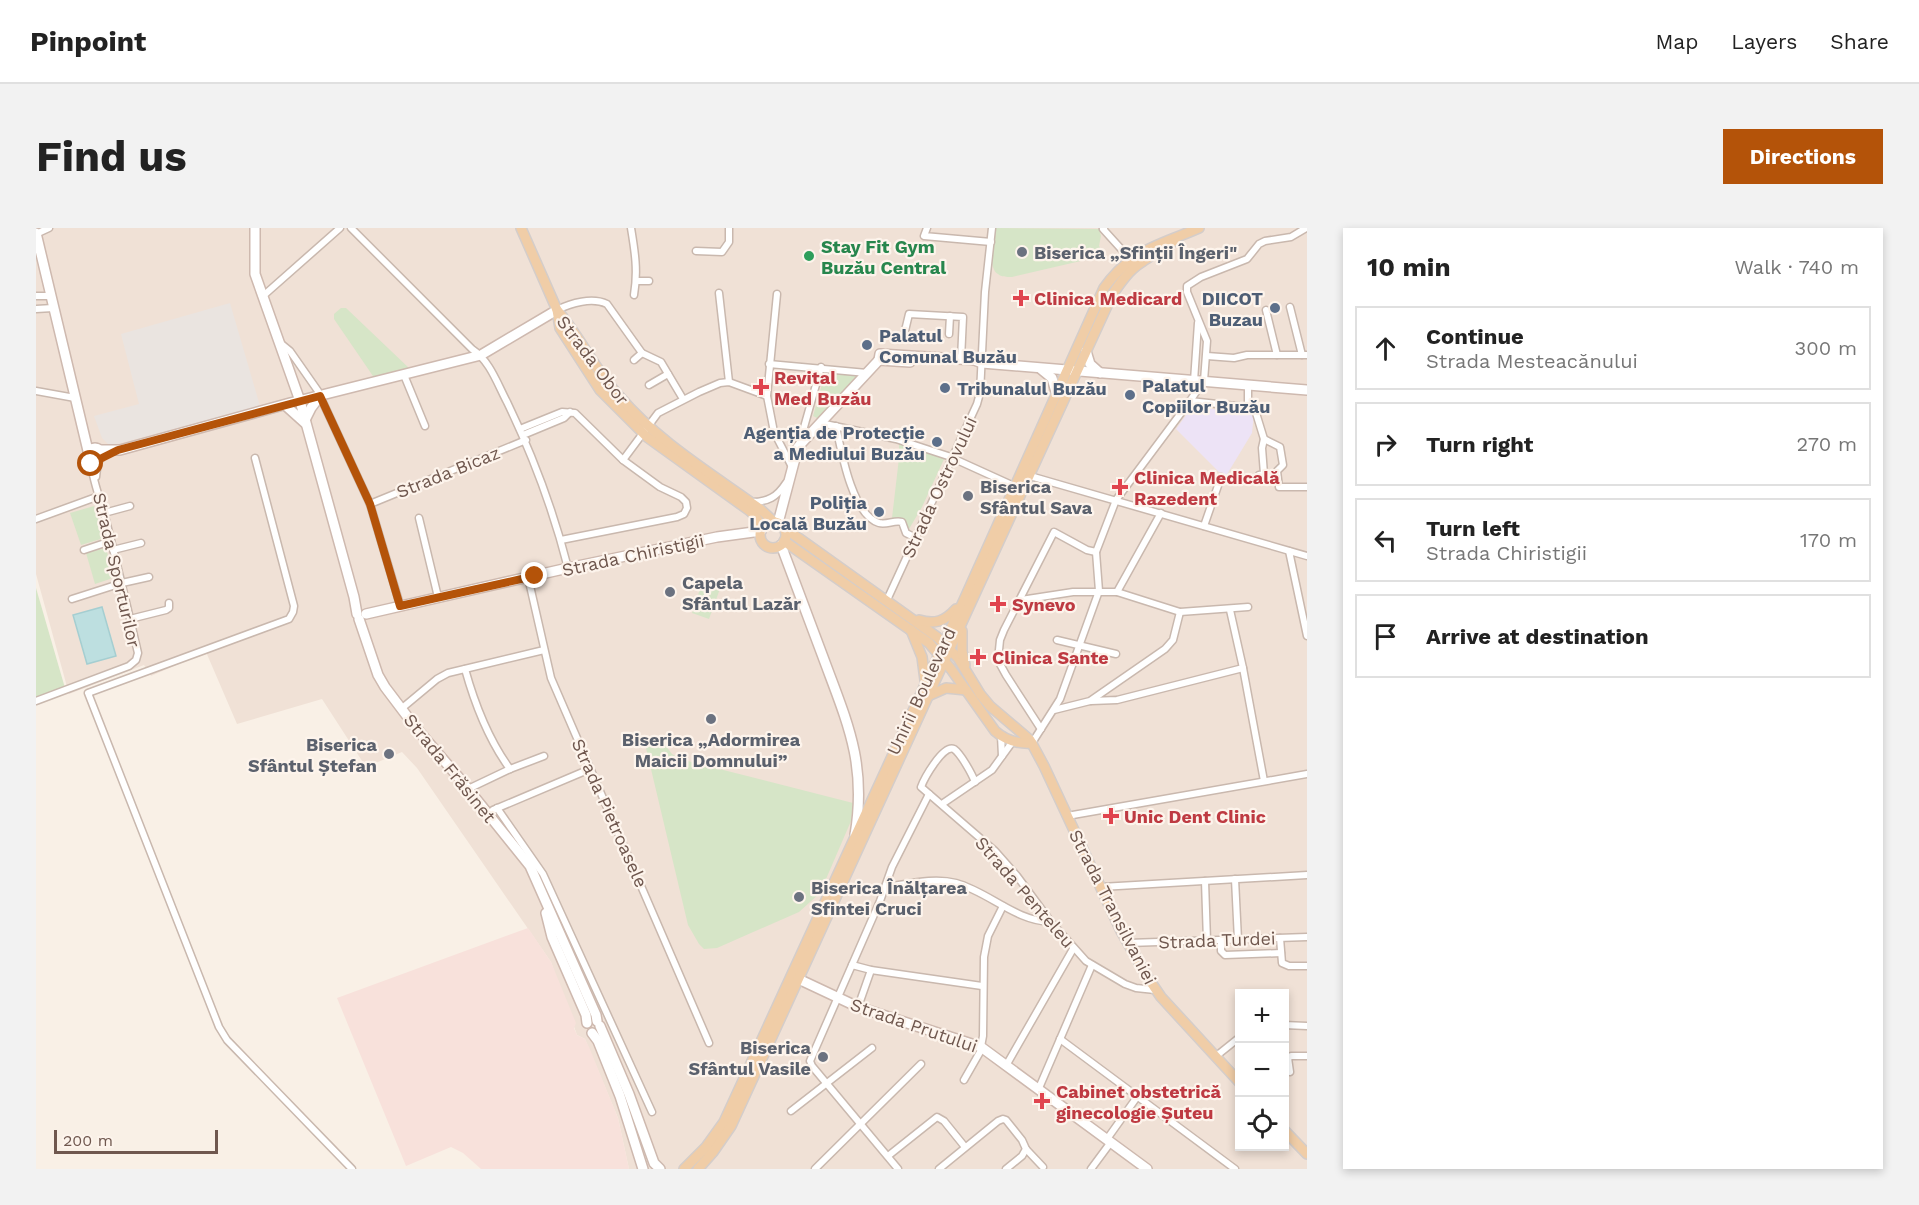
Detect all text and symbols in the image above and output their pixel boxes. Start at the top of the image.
text: Pinpoint [30,25,146,58]
text: Map [1655,29,1698,54]
text: Layers [1731,29,1797,54]
text: Share [1830,29,1889,54]
button: Directions [1723,129,1883,184]
text: Find us [36,132,187,181]
place label: Stay Fit Gym Buzău Central [821,236,946,278]
place label: Biserica „Sfinții Îngeri" [1034,242,1237,263]
marker: Biserica „Sfinții Îngeri" [1015,245,1029,259]
marker: Stay Fit Gym Buzău Central [802,249,816,263]
text: 10 min [1367,252,1451,282]
text: Walk · 740 m [1734,255,1859,279]
place label: Clinica Medicard [1034,288,1182,309]
place label: DIICOT Buzau [1202,288,1263,330]
marker: Clinica Medicard [1012,289,1030,307]
marker: DIICOT Buzau [1268,301,1282,315]
street label: Strada Obor [553,311,633,409]
text: Continue [1426,324,1524,349]
place label: Palatul Comunal Buzău [879,325,1017,367]
icon: ahead [1369,332,1402,365]
text: 300 m [1795,336,1857,360]
marker: Palatul Comunal Buzău [860,338,874,352]
text: Strada Mesteacănului [1426,349,1638,373]
place label: Revital Med Buzău [774,367,871,409]
place label: Palatul Copiilor Buzău [1142,375,1270,417]
marker: Revital Med Buzău [752,378,770,396]
place label: Tribunalul Buzău [957,378,1107,399]
marker: Tribunalul Buzău [938,381,952,395]
marker: Palatul Copiilor Buzău [1123,388,1137,402]
street label: Strada Ostrovului [897,413,981,561]
place label: Agenția de Protecție a Mediului Buzău [743,422,925,464]
icon: right [1369,428,1402,461]
text: Turn right [1426,432,1533,457]
text: 270 m [1797,432,1857,456]
marker: Agenția de Protecție a Mediului Buzău [930,435,944,449]
street label: Strada Bicaz [393,442,503,502]
route start [77,450,103,476]
place label: Clinica Medicală Razedent [1134,467,1280,509]
place label: Biserica Sfântul Sava [980,476,1093,518]
marker: Clinica Medicală Razedent [1111,478,1129,496]
marker: Biserica Sfântul Sava [961,489,975,503]
street label: Strada Sporturilor [89,491,145,649]
place label: Poliția Locală Buzău [749,492,868,534]
marker: Poliția Locală Buzău [872,505,886,519]
text: Turn left [1426,516,1520,541]
icon: left [1369,524,1402,557]
text: 170 m [1800,528,1857,552]
street label: Strada Chiristigii [560,530,706,580]
text: Strada Chiristigii [1426,541,1587,565]
route end [521,562,547,588]
place label: Capela Sfântul Lazăr [682,572,801,614]
marker: Capela Sfântul Lazăr [663,585,677,599]
place label: Synevo [1012,594,1076,615]
marker: Synevo [989,595,1007,613]
icon: arrive [1369,620,1402,653]
street label: Unirii Boulevard [882,624,960,758]
text: Arrive at destination [1426,624,1649,649]
place label: Clinica Sante [992,647,1109,668]
marker: Clinica Sante [969,648,987,666]
street label: Strada Frăsinet [400,709,501,827]
marker: Biserica „Adormirea Maicii Domnului” [704,712,718,726]
place label: Biserica „Adormirea Maicii Domnului” [622,729,801,771]
place label: Biserica Sfântul Ștefan [248,734,378,776]
street label: Strada Pietroasele [568,735,652,891]
marker: Biserica Sfântul Ștefan [382,747,396,761]
place label: Unic Dent Clinic [1124,806,1266,827]
marker: Unic Dent Clinic [1102,807,1120,825]
street label: Strada Transilvaniei [1065,826,1161,988]
street label: Strada Penteleu [971,832,1079,952]
place label: Biserica Înălțarea Sfintei Cruci [811,877,967,919]
marker: Biserica Înălțarea Sfintei Cruci [792,890,806,904]
street label: Strada Turdei [1158,927,1276,953]
map controls [1235,989,1289,1151]
button: + [1235,989,1289,1043]
street label: Strada Prutului [848,993,980,1057]
place label: Biserica Sfântul Vasile [689,1037,812,1079]
button: − [1235,1043,1289,1097]
marker: Biserica Sfântul Vasile [816,1050,830,1064]
place label: Cabinet obstetrică ginecologie Șuteu [1056,1081,1222,1123]
marker: Cabinet obstetrică ginecologie Șuteu [1033,1092,1051,1110]
button: locate [1235,1097,1289,1151]
scale bar [54,1127,218,1154]
text: 200 m [63,1131,113,1150]

